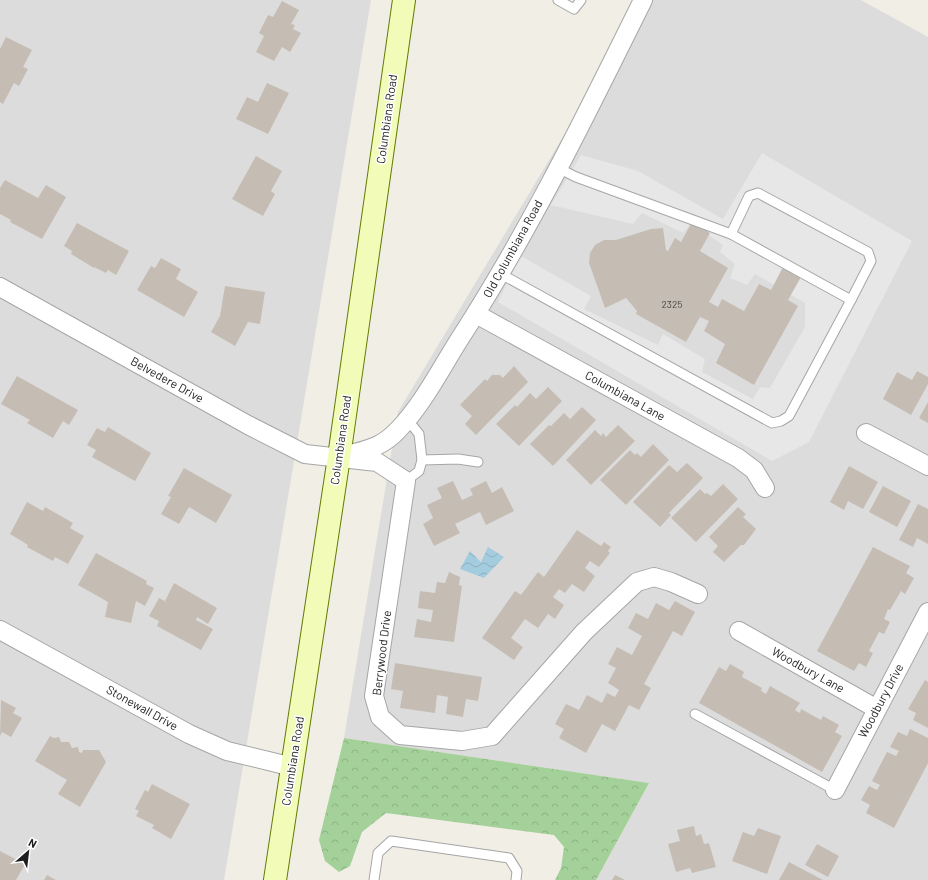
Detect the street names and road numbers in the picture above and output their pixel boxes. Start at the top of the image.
street label: Columbiana Road [373,73,399,164]
street label: Old Columbiana Road [479,197,545,300]
street label: Belvedere Drive [129,353,206,405]
street label: Columbiana Lane [583,367,668,423]
street label: Columbiana Road [327,394,353,485]
street label: Berrywood Drive [369,609,393,696]
street label: Woodbury Lane [770,643,847,695]
street label: Woodbury Drive [855,661,906,740]
street label: Stonewall Drive [104,682,181,733]
street label: Columbiana Road [278,715,306,806]

